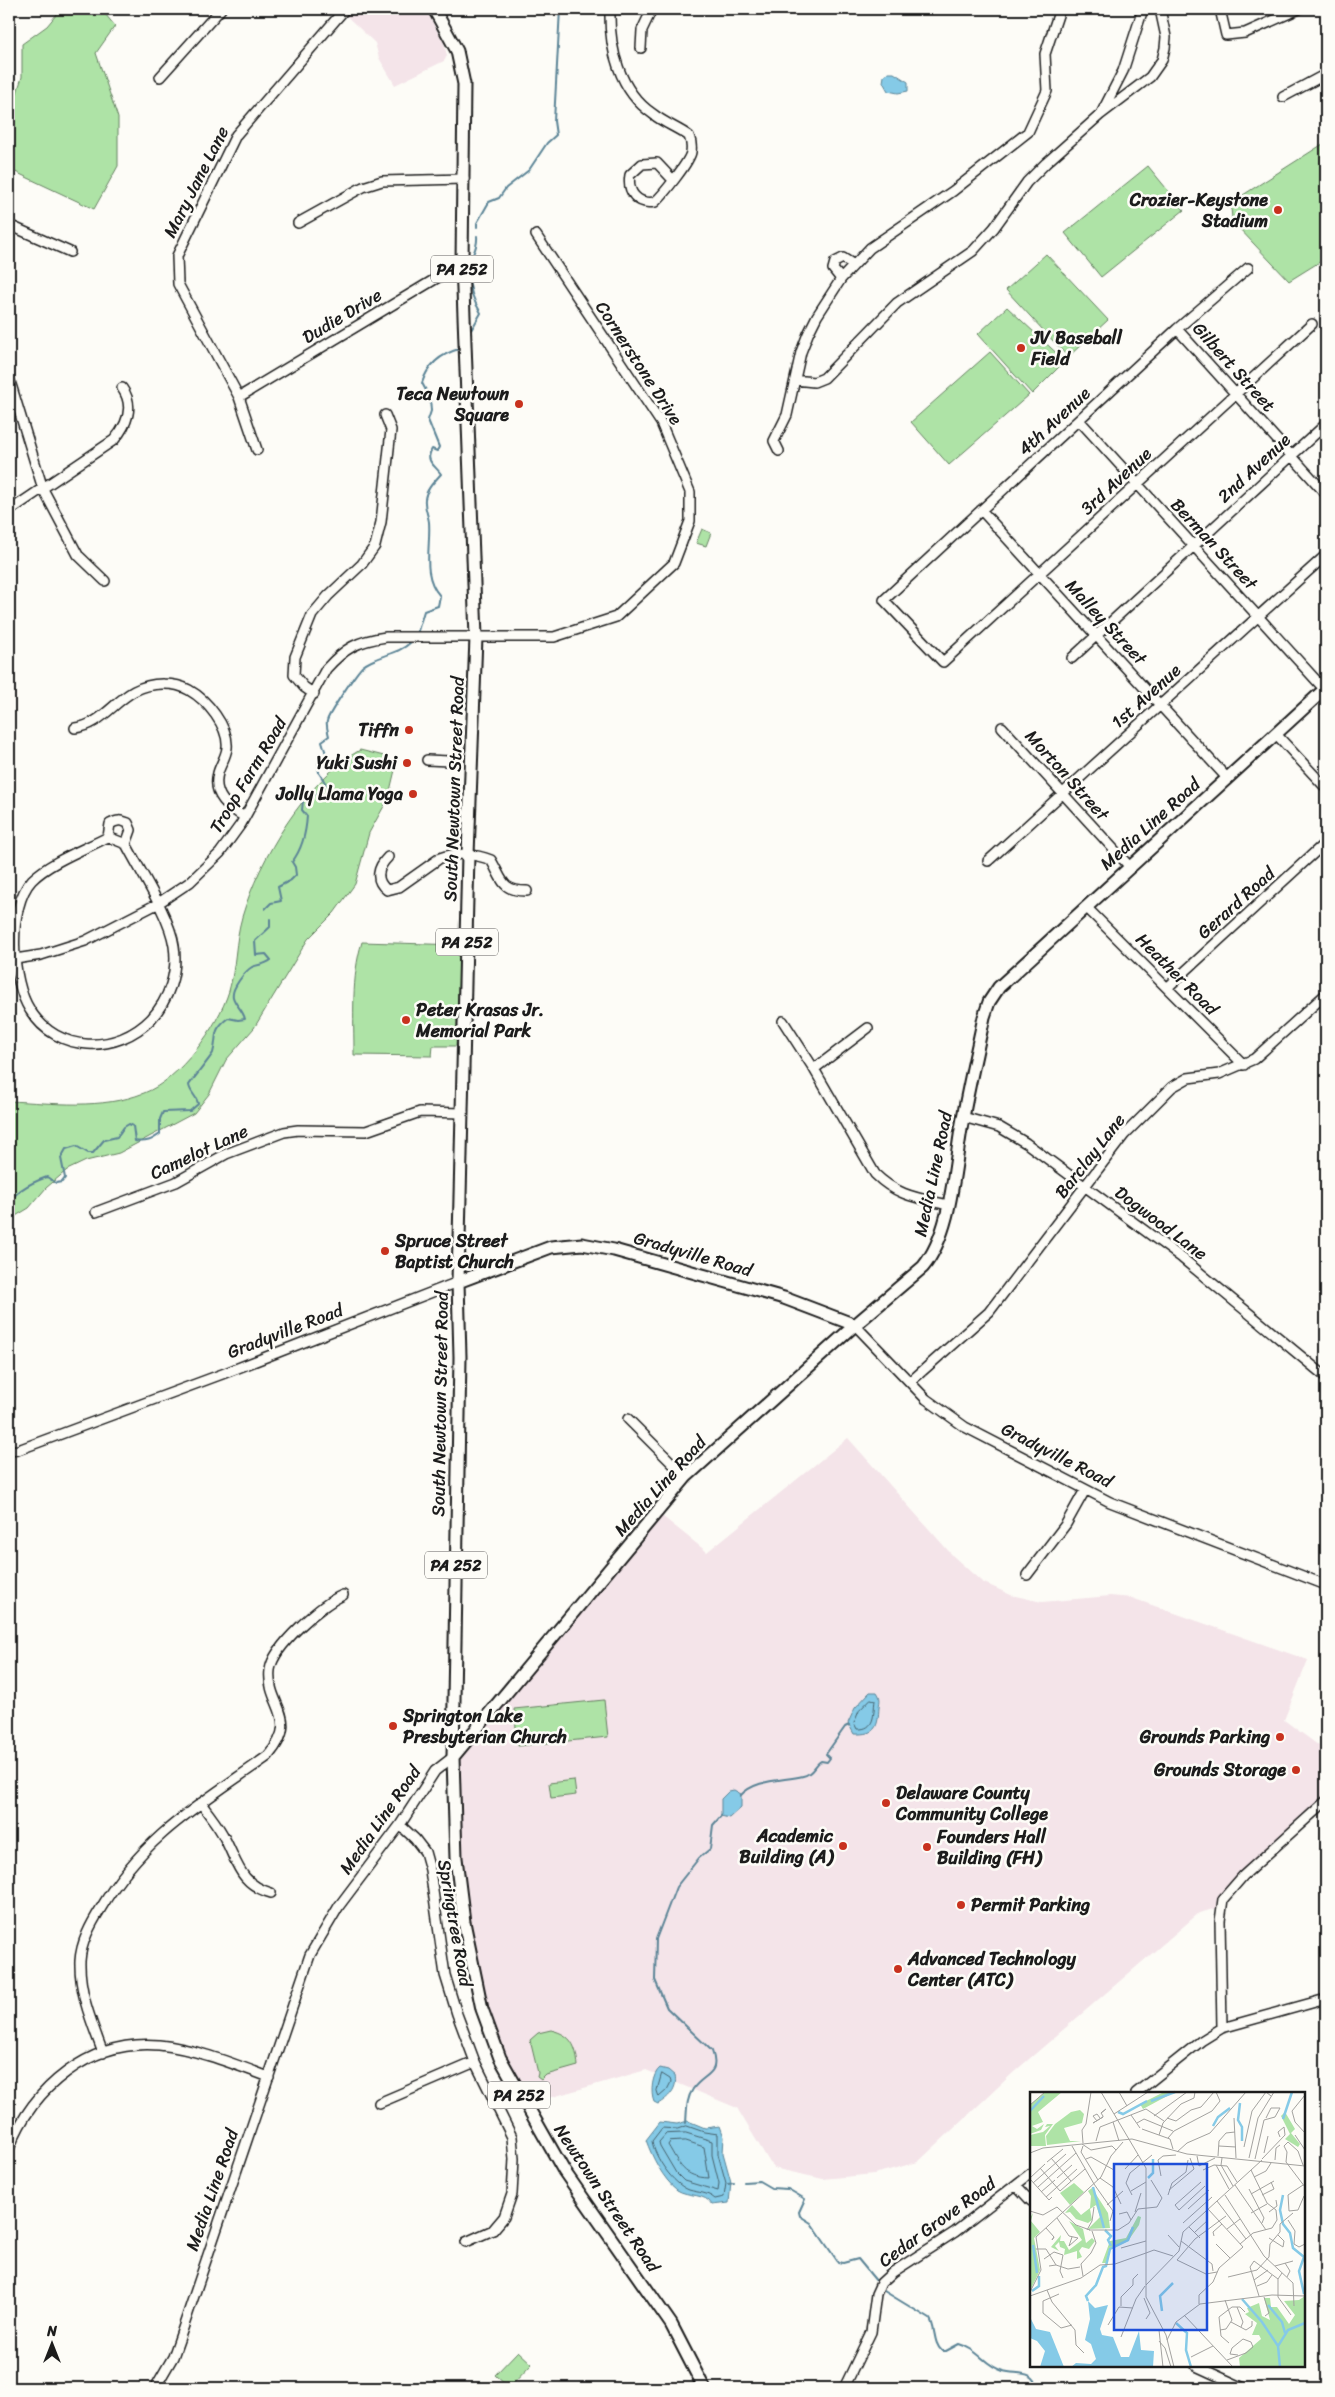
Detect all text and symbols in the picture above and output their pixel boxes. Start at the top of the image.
street label: Mary Jane Lane [154,120,238,244]
place label: Crozier-Keystone Stadium [1129,184,1268,237]
marker: Crozier-Keystone Stadium [1272,204,1284,216]
road number: PA 252 [431,255,493,282]
street label: Dudie Drive [296,279,388,353]
street label: Cornerstone Drive [587,294,692,432]
street label: Gilbert Street [1184,314,1284,420]
place label: JV Baseball Field [1030,322,1123,375]
marker: JV Baseball Field [1015,342,1027,354]
place label: Teca Newtown Square [396,378,509,431]
street label: 4th Avenue [1010,378,1098,464]
marker: Teca Newtown Square [513,398,525,410]
street label: 2nd Avenue [1210,425,1299,511]
street label: 3rd Avenue [1073,439,1160,523]
street label: Berman Street [1162,490,1266,598]
street label: Malley Street [1057,571,1155,673]
street label: 1st Avenue [1103,655,1189,737]
street label: South Newtown Street Road [434,674,474,902]
street label: Troop Farm Road [200,709,296,840]
place label: Tiffn [358,714,399,746]
street label: Morton Street [1017,722,1118,829]
marker: Tiffn [403,724,415,736]
place label: Yuki Sushi [317,747,398,779]
marker: Yuki Sushi [401,757,413,769]
street label: Media Line Road [1092,769,1209,878]
place label: Jolly Llama Yoga [275,778,403,810]
marker: Jolly Llama Yoga [407,788,419,800]
street label: Gerard Road [1189,858,1284,947]
street label: Heather Road [1128,925,1227,1024]
road number: PA 252 [436,929,498,956]
place label: Peter Krasas Jr. Memorial Park [415,994,544,1047]
marker: Peter Krasas Jr. Memorial Park [400,1014,412,1026]
street label: Barclay Lane [1046,1106,1134,1206]
street label: Media Line Road [904,1107,962,1240]
street label: Camelot Lane [144,1115,254,1189]
street label: Dogwood Lane [1107,1177,1215,1269]
street label: Gradyville Road [630,1222,757,1287]
place label: Spruce Street Baptist Church [394,1225,514,1278]
marker: Spruce Street Baptist Church [379,1245,391,1257]
street label: South Newtown Street Road [422,1290,458,1517]
street label: Gradyville Road [222,1294,349,1368]
street label: Gradyville Road [995,1413,1120,1498]
street label: Media Line Road [606,1427,715,1544]
road number: PA 252 [425,1552,487,1578]
place label: Springton Lake Presbyterian Church [402,1700,567,1753]
marker: Springton Lake Presbyterian Church [387,1720,399,1732]
place label: Grounds Parking [1139,1721,1270,1753]
marker: Grounds Parking [1274,1731,1286,1743]
place label: Grounds Storage [1153,1754,1286,1786]
street label: Media Line Road [330,1757,430,1881]
marker: Grounds Storage [1290,1764,1302,1776]
place label: Delaware County Community College [895,1777,1048,1830]
marker: Delaware County Community College [880,1797,892,1809]
place label: Academic Building (A) [739,1820,835,1873]
place label: Founders Hall Building (FH) [936,1821,1047,1874]
marker: Academic Building (A) [837,1840,849,1852]
marker: Founders Hall Building (FH) [921,1841,933,1853]
street label: Springtree Road [428,1857,482,1991]
place label: Permit Parking [971,1889,1090,1921]
marker: Permit Parking [955,1899,967,1911]
place label: Advanced Technology Center (ATC) [907,1943,1077,1996]
marker: Advanced Technology Center (ATC) [892,1963,904,1975]
road number: PA 252 [488,2082,550,2108]
inset map [1030,2092,1305,2367]
street label: Newtown Street Road [545,2117,670,2280]
street label: Media Line Road [176,2123,248,2255]
street label: Cedar Grove Road [871,2167,1004,2276]
text: N [46,2319,57,2344]
north arrow [28,2320,78,2370]

